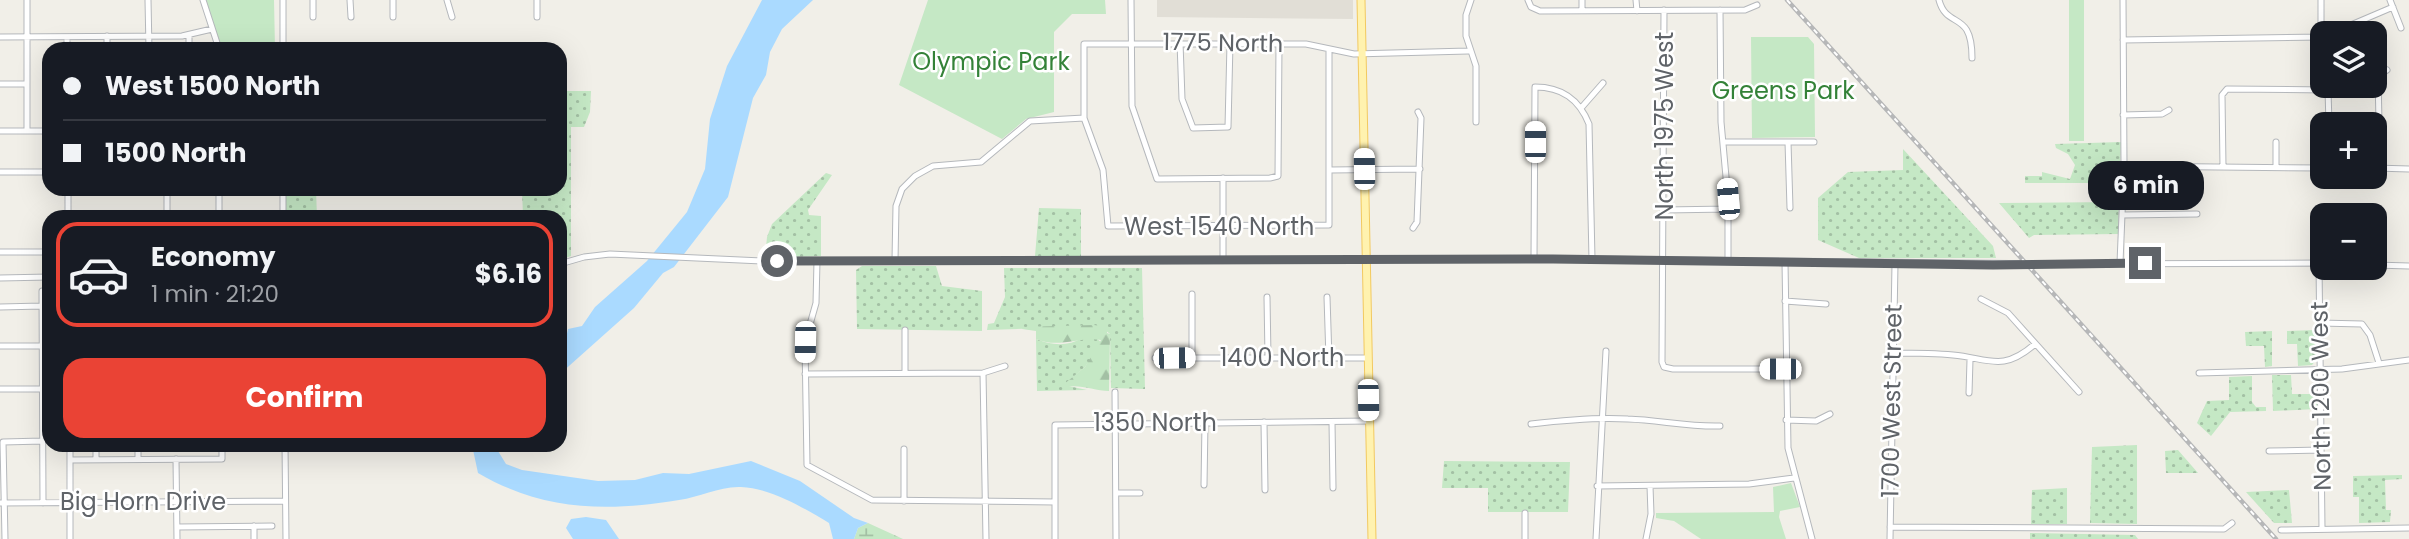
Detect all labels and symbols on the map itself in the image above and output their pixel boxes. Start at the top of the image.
street label: 1775 North [1162,25,1284,60]
street label: North 1975 West [1648,32,1681,220]
park label: Olympic Park [912,45,1070,78]
park label: Greens Park [1711,74,1855,107]
car [1525,121,1546,163]
car [1354,148,1375,190]
callout: 6 min [2087,162,2203,210]
car [1716,177,1741,221]
street label: West 1540 North [1124,210,1314,243]
route start [761,245,793,277]
route end [2129,247,2161,279]
street label: North 1200 West [2302,301,2339,491]
street label: 1700 West Street [1873,304,1910,498]
car [795,321,816,363]
street label: 1400 North [1220,341,1344,374]
car [1153,347,1196,369]
car [1760,359,1802,380]
car [1358,379,1379,421]
street label: 1350 North [1093,406,1217,439]
street label: Big Horn Drive [60,485,226,518]

